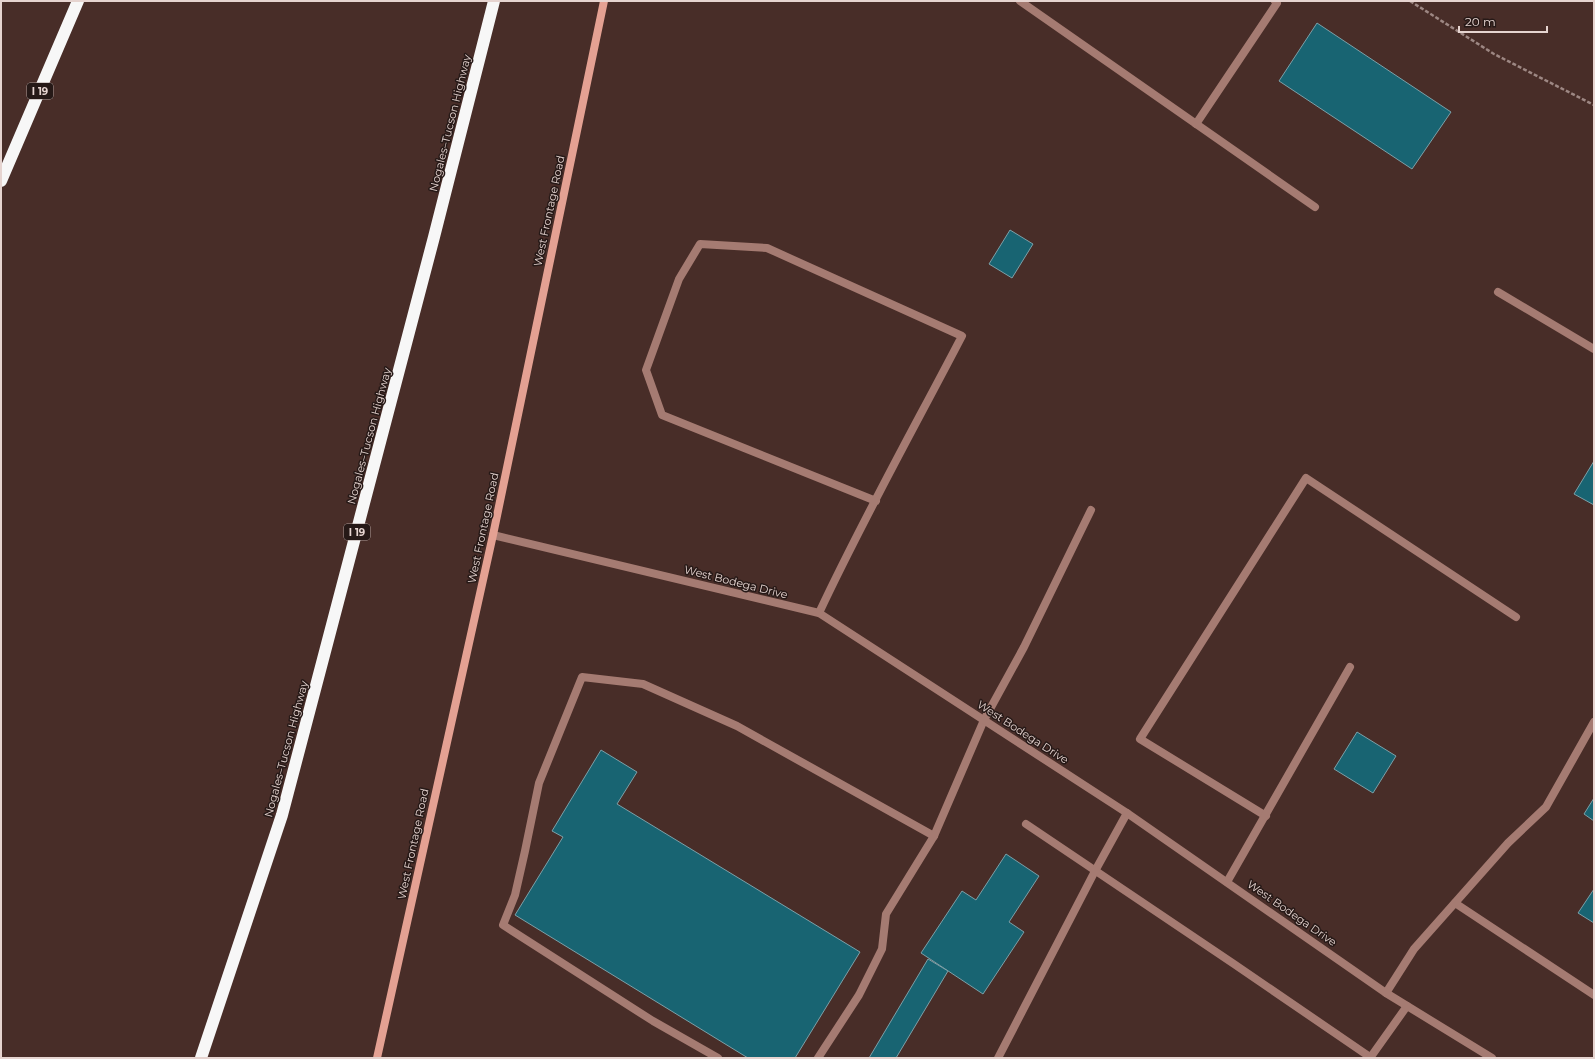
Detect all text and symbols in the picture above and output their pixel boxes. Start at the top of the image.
scale bar [1459,8,1547,34]
text: 20 m [1465,14,1496,29]
street label: Nogales–Tucson Highway [426,53,474,193]
road number: I 19 [27,83,53,99]
street label: West Frontage Road [530,154,568,268]
street label: Nogales–Tucson Highway [344,366,394,506]
street label: West Frontage Road [464,471,502,585]
road number: I 19 [344,524,370,540]
street label: West Bodega Drive [683,562,789,602]
street label: Nogales–Tucson Highway [261,679,311,819]
street label: West Bodega Drive [975,697,1072,767]
street label: West Frontage Road [394,787,432,901]
street label: West Bodega Drive [1245,877,1340,949]

